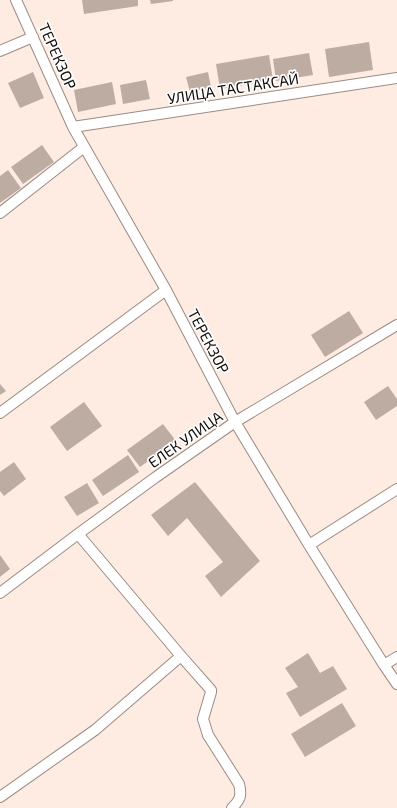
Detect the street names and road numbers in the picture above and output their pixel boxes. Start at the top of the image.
street label: ТЕРЕКЗОР [35,20,81,92]
street label: УЛИЦА ТАСТАКСАЙ [166,69,300,107]
street label: ТЕРЕКЗОР [185,306,234,376]
street label: ЕЛЕК УЛИЦА [144,406,226,471]

